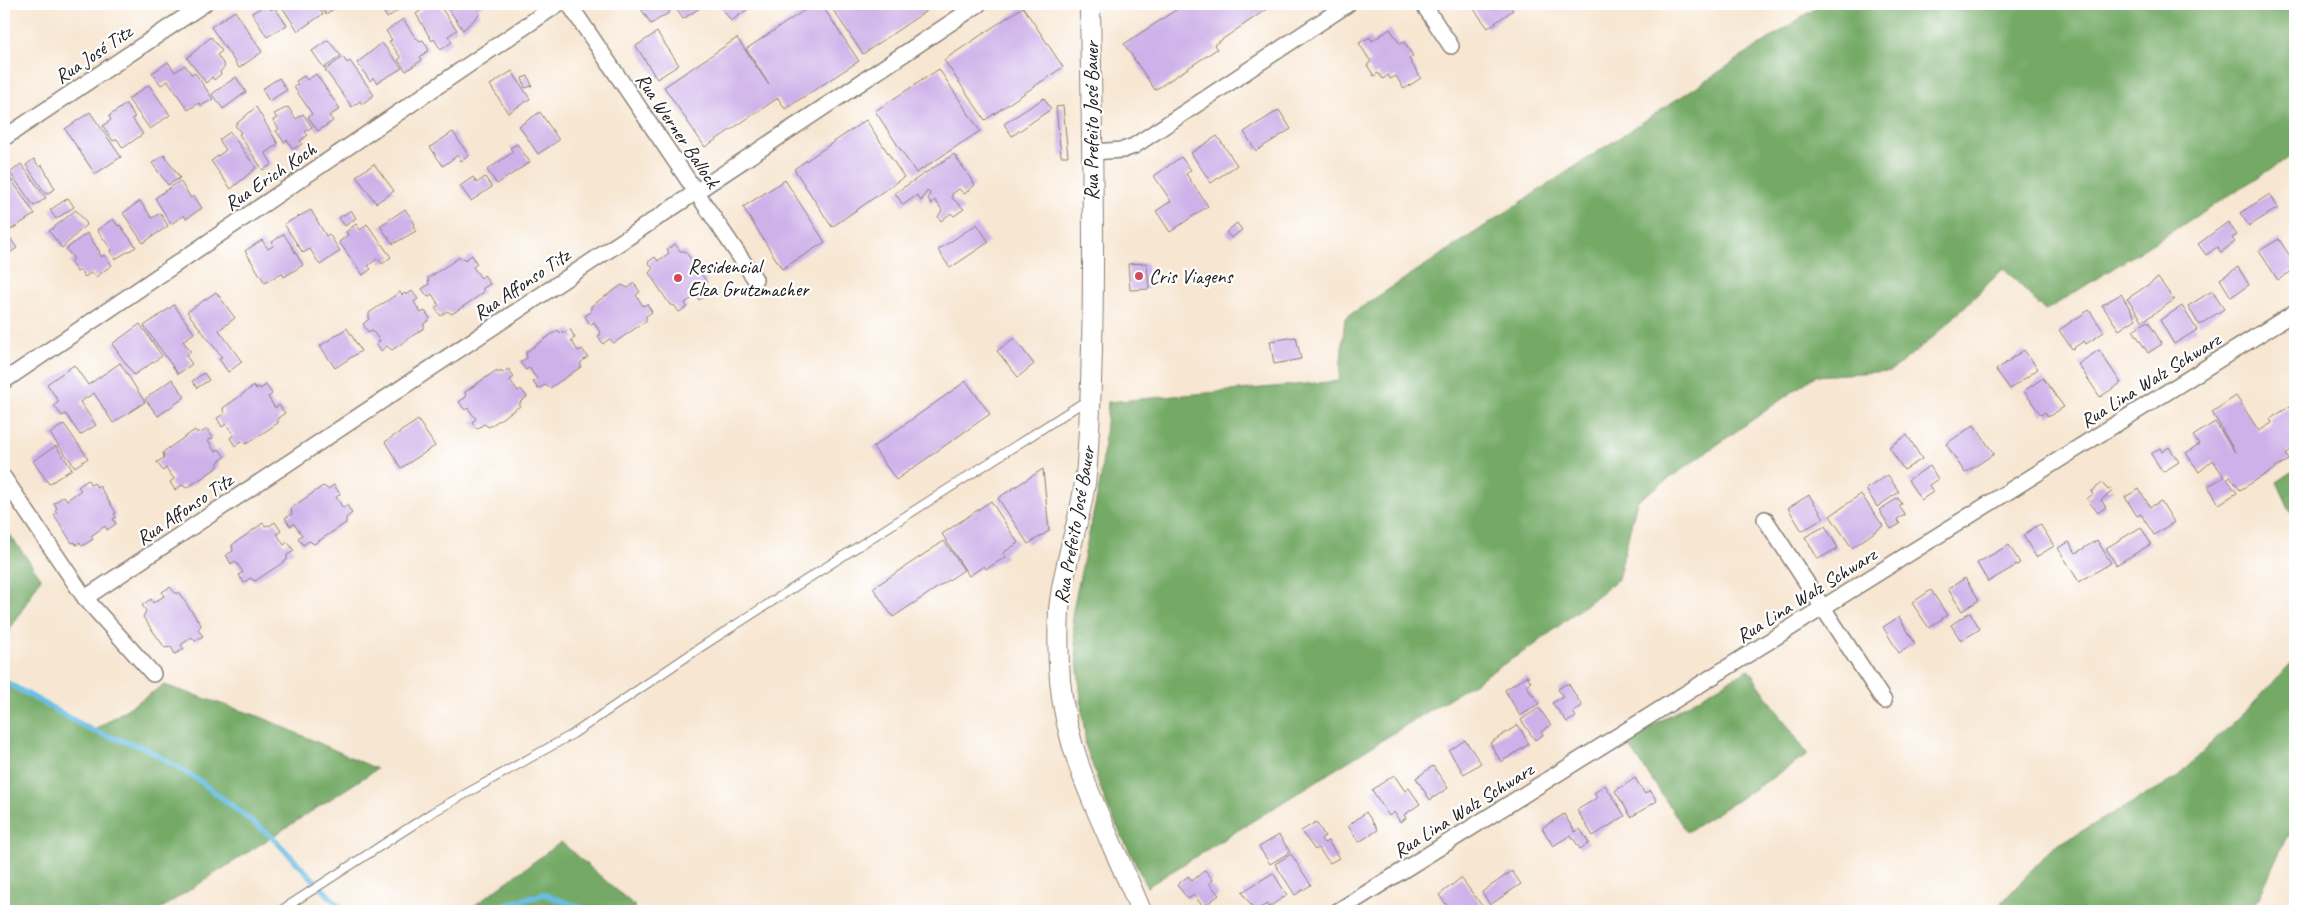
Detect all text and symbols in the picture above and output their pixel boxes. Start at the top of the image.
street label: Rua José Titz [50,19,138,89]
street label: Rua Prefeito José Bauer [1079,40,1104,201]
street label: Rua Werner Ballock [630,68,726,194]
street label: Rua Erich Koch [220,136,322,216]
street label: Rua Affonso Titz [468,241,577,326]
place label: Residencial Elza Grutzmacher [688,254,810,302]
place label: Cris Viagens [1149,264,1234,289]
marker: Cris Viagens [1133,270,1145,282]
marker: Residencial Elza Grutzmacher [672,272,684,284]
street label: Rua Lina Walz Schwarz [2076,326,2226,433]
street label: Rua Prefeito José Bauer [1048,443,1101,606]
street label: Rua Affonso Titz [131,466,240,551]
street label: Rua Lina Walz Schwarz [1732,541,1882,648]
street label: Rua Lina Walz Schwarz [1389,756,1539,863]

